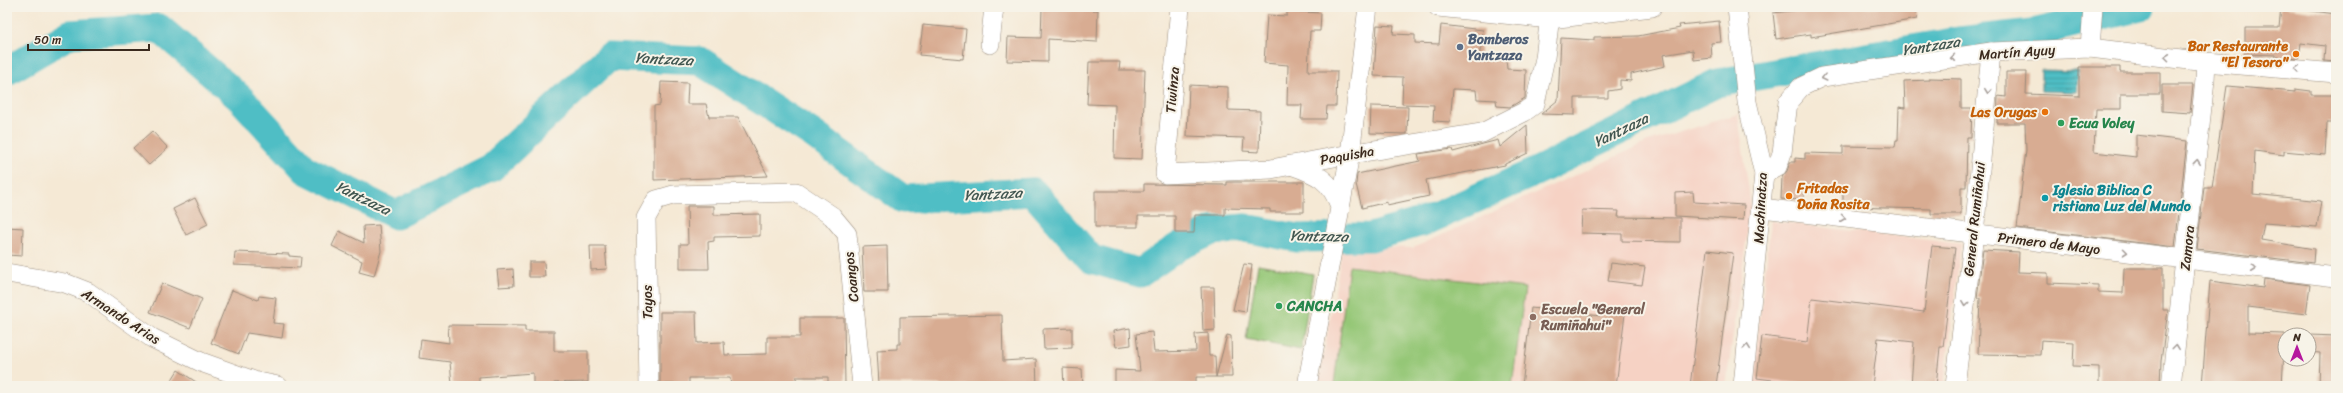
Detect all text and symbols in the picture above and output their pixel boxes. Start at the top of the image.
scale bar [28,26,149,52]
place label: Bomberos Yantzaza [1468,27,1529,68]
water label: Yantzaza [1900,28,1963,63]
text: 50 m [34,29,61,51]
place label: Bar Restaurante "El Tesoro" [2188,34,2289,75]
street label: Martín Ayuy [1978,37,2057,68]
marker: Bomberos Yantzaza [1455,42,1465,52]
water label: Yantzaza [634,44,695,74]
marker: Bar Restaurante "El Tesoro" [2291,49,2301,59]
one-way arrow [1950,53,1956,62]
one-way arrow [2164,53,2170,62]
one-way arrow [2294,65,2300,74]
street label: Tiwinza [1158,66,1187,114]
one-way arrow [1821,73,1828,81]
one-way arrow [1983,88,1992,94]
place label: Las Orugas [1971,100,2038,125]
water label: Yantzaza [1589,105,1654,154]
marker: Las Orugas [2040,107,2050,117]
place label: Ecua Voley [2069,111,2135,136]
marker: Ecua Voley [2056,118,2066,128]
street label: Paquisha [1318,138,1376,173]
street label: General Rumiñahui [1956,159,1993,278]
one-way arrow [2192,159,2201,166]
street label: Machinatza [1746,172,1775,244]
water label: Yantzaza [331,174,396,223]
place label: Fritadas Doña Rosita [1796,176,1871,217]
place label: Iglesia Biblica C ristiana Luz del Mundo [2052,178,2192,219]
water label: Yantzaza [963,179,1024,209]
marker: Fritadas Doña Rosita [1784,191,1794,201]
marker: Iglesia Biblica C ristiana Luz del Mundo [2040,193,2050,203]
one-way arrow [1840,213,1846,222]
water label: Yantzaza [1290,222,1350,250]
street label: Zamora [2173,224,2202,272]
street label: Primero de Mayo [1996,225,2102,262]
one-way arrow [2121,247,2128,256]
street label: Coangos [836,250,867,303]
one-way arrow [2250,263,2257,272]
street label: Armando Arias [75,281,165,352]
street label: Tayos [635,284,660,319]
place label: CANCHA [1286,294,1342,319]
place label: Escuela "General Rumiñahui" [1540,297,1646,338]
marker: CANCHA [1274,301,1284,311]
one-way arrow [1961,301,1970,307]
marker: Escuela "General Rumiñahui" [1528,312,1538,322]
north arrow [2277,327,2317,367]
text: N [2292,328,2301,347]
one-way arrow [1742,344,1751,350]
one-way arrow [2171,344,2180,350]

